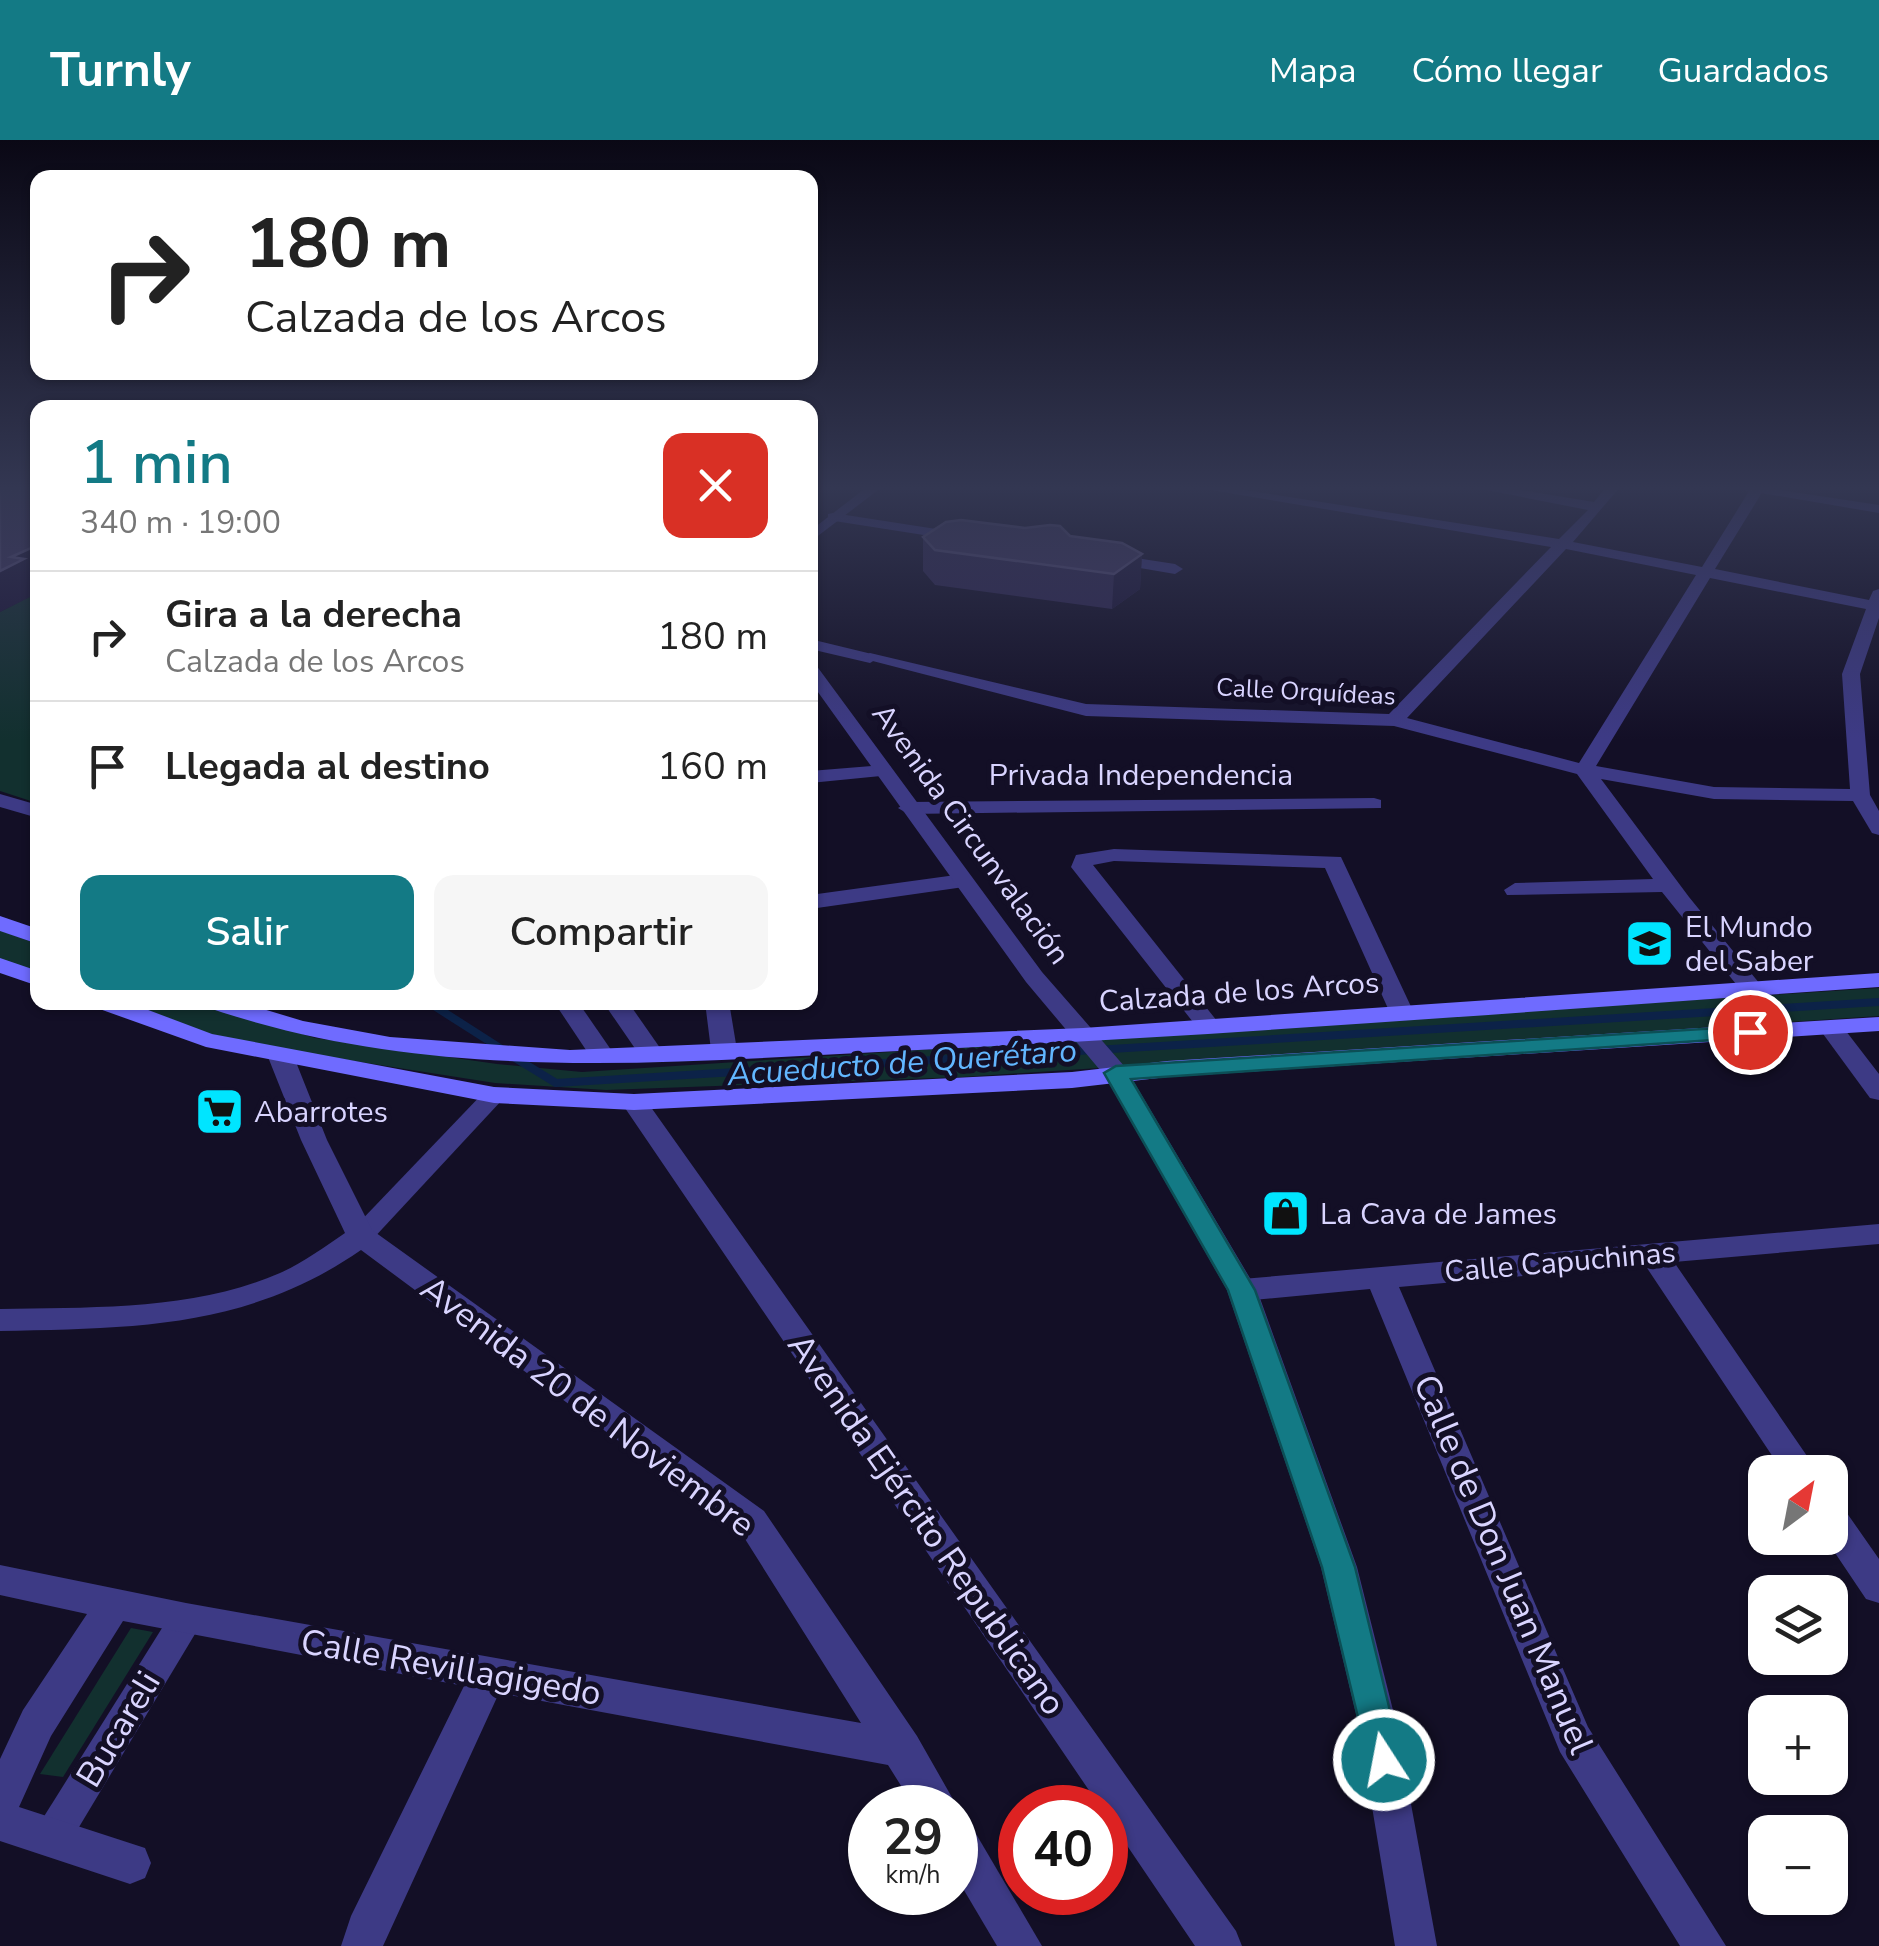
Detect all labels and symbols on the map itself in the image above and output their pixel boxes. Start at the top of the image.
street label: Calle Orquídeas [1215,670,1397,714]
street label: Avenida Circunvalación [862,696,1079,973]
street label: Privada Independencia [989,755,1293,796]
place label: El Mundo del Saber [1685,907,1814,982]
school or university icon: El Mundo del Saber [1624,918,1676,970]
street label: Calzada de los Arcos [1097,962,1381,1023]
pin [1708,990,1793,1075]
water label: Acueducto de Querétaro [725,1029,1078,1096]
supermarket icon: Abarrotes [193,1086,245,1138]
place label: Abarrotes [254,1092,388,1133]
shop icon: La Cava de James [1259,1188,1311,1240]
place label: La Cava de James [1320,1194,1557,1235]
street label: Calle Capuchinas [1443,1232,1677,1293]
street label: Avenida 20 de Noviembre [411,1265,764,1548]
street label: Avenida Ejército Republicano [777,1324,1077,1724]
street label: Calle de Don Juan Manuel [1402,1368,1605,1761]
north arrow [1748,1455,1848,1555]
street label: Calle Revillagigedo [297,1618,605,1717]
street label: Bucareli [65,1663,171,1796]
position arrow [1332,1708,1436,1812]
speed limit sign: 40 [998,1785,1128,1915]

